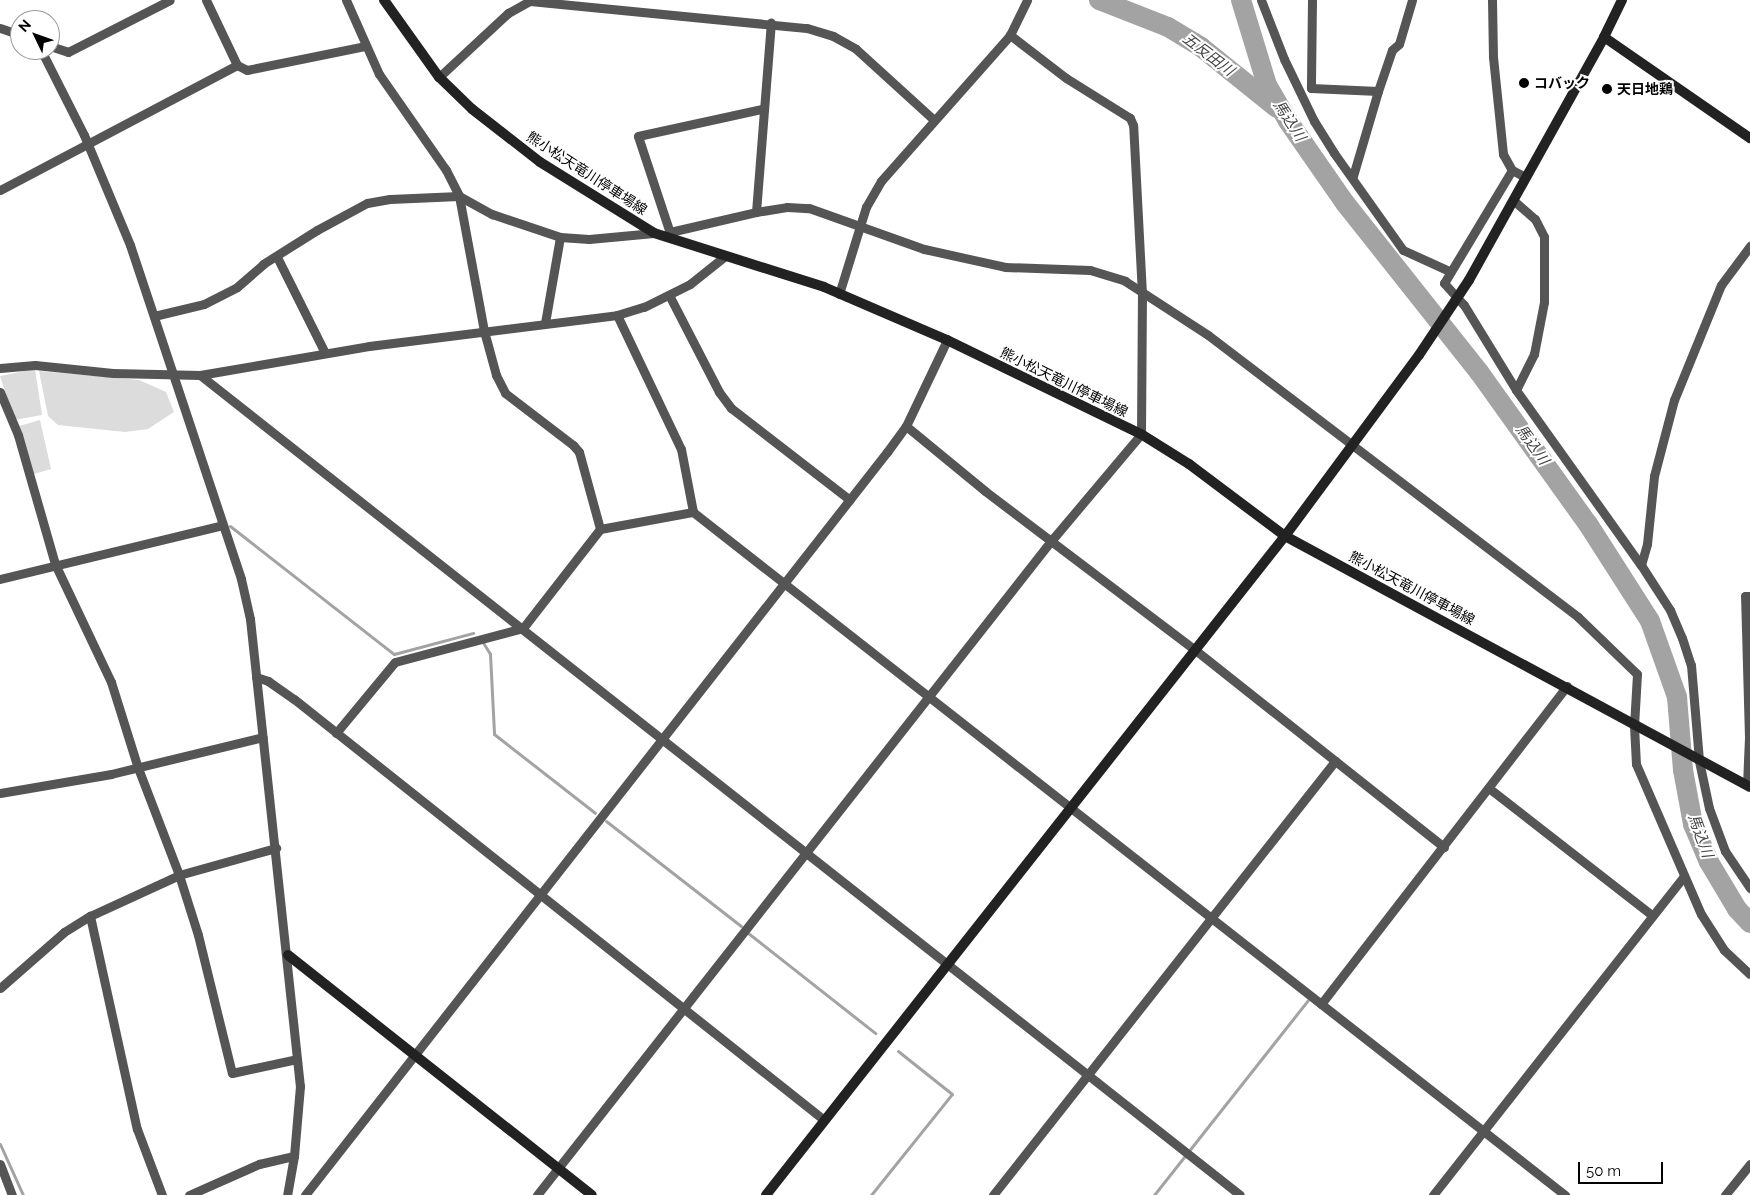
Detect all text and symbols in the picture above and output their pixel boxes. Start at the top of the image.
north arrow [10,10,60,60]
text: N [15,16,34,35]
water label: 五反田川 [1179,30,1237,80]
place label: コバック [1534,75,1590,91]
marker: コバック [1518,77,1530,89]
place label: 天日地鶏 [1617,81,1673,97]
marker: 天日地鶏 [1601,83,1613,95]
water label: 馬込川 [1269,97,1309,145]
street label: 熊小松天竜川停車場線 [524,128,650,218]
street label: 熊小松天竜川停車場線 [997,344,1131,420]
water label: 馬込川 [1511,422,1553,468]
street label: 熊小松天竜川停車場線 [1346,548,1478,628]
water label: 馬込川 [1684,812,1716,860]
scale bar [1580,1152,1665,1184]
text: 50 m [1586,1162,1621,1180]

